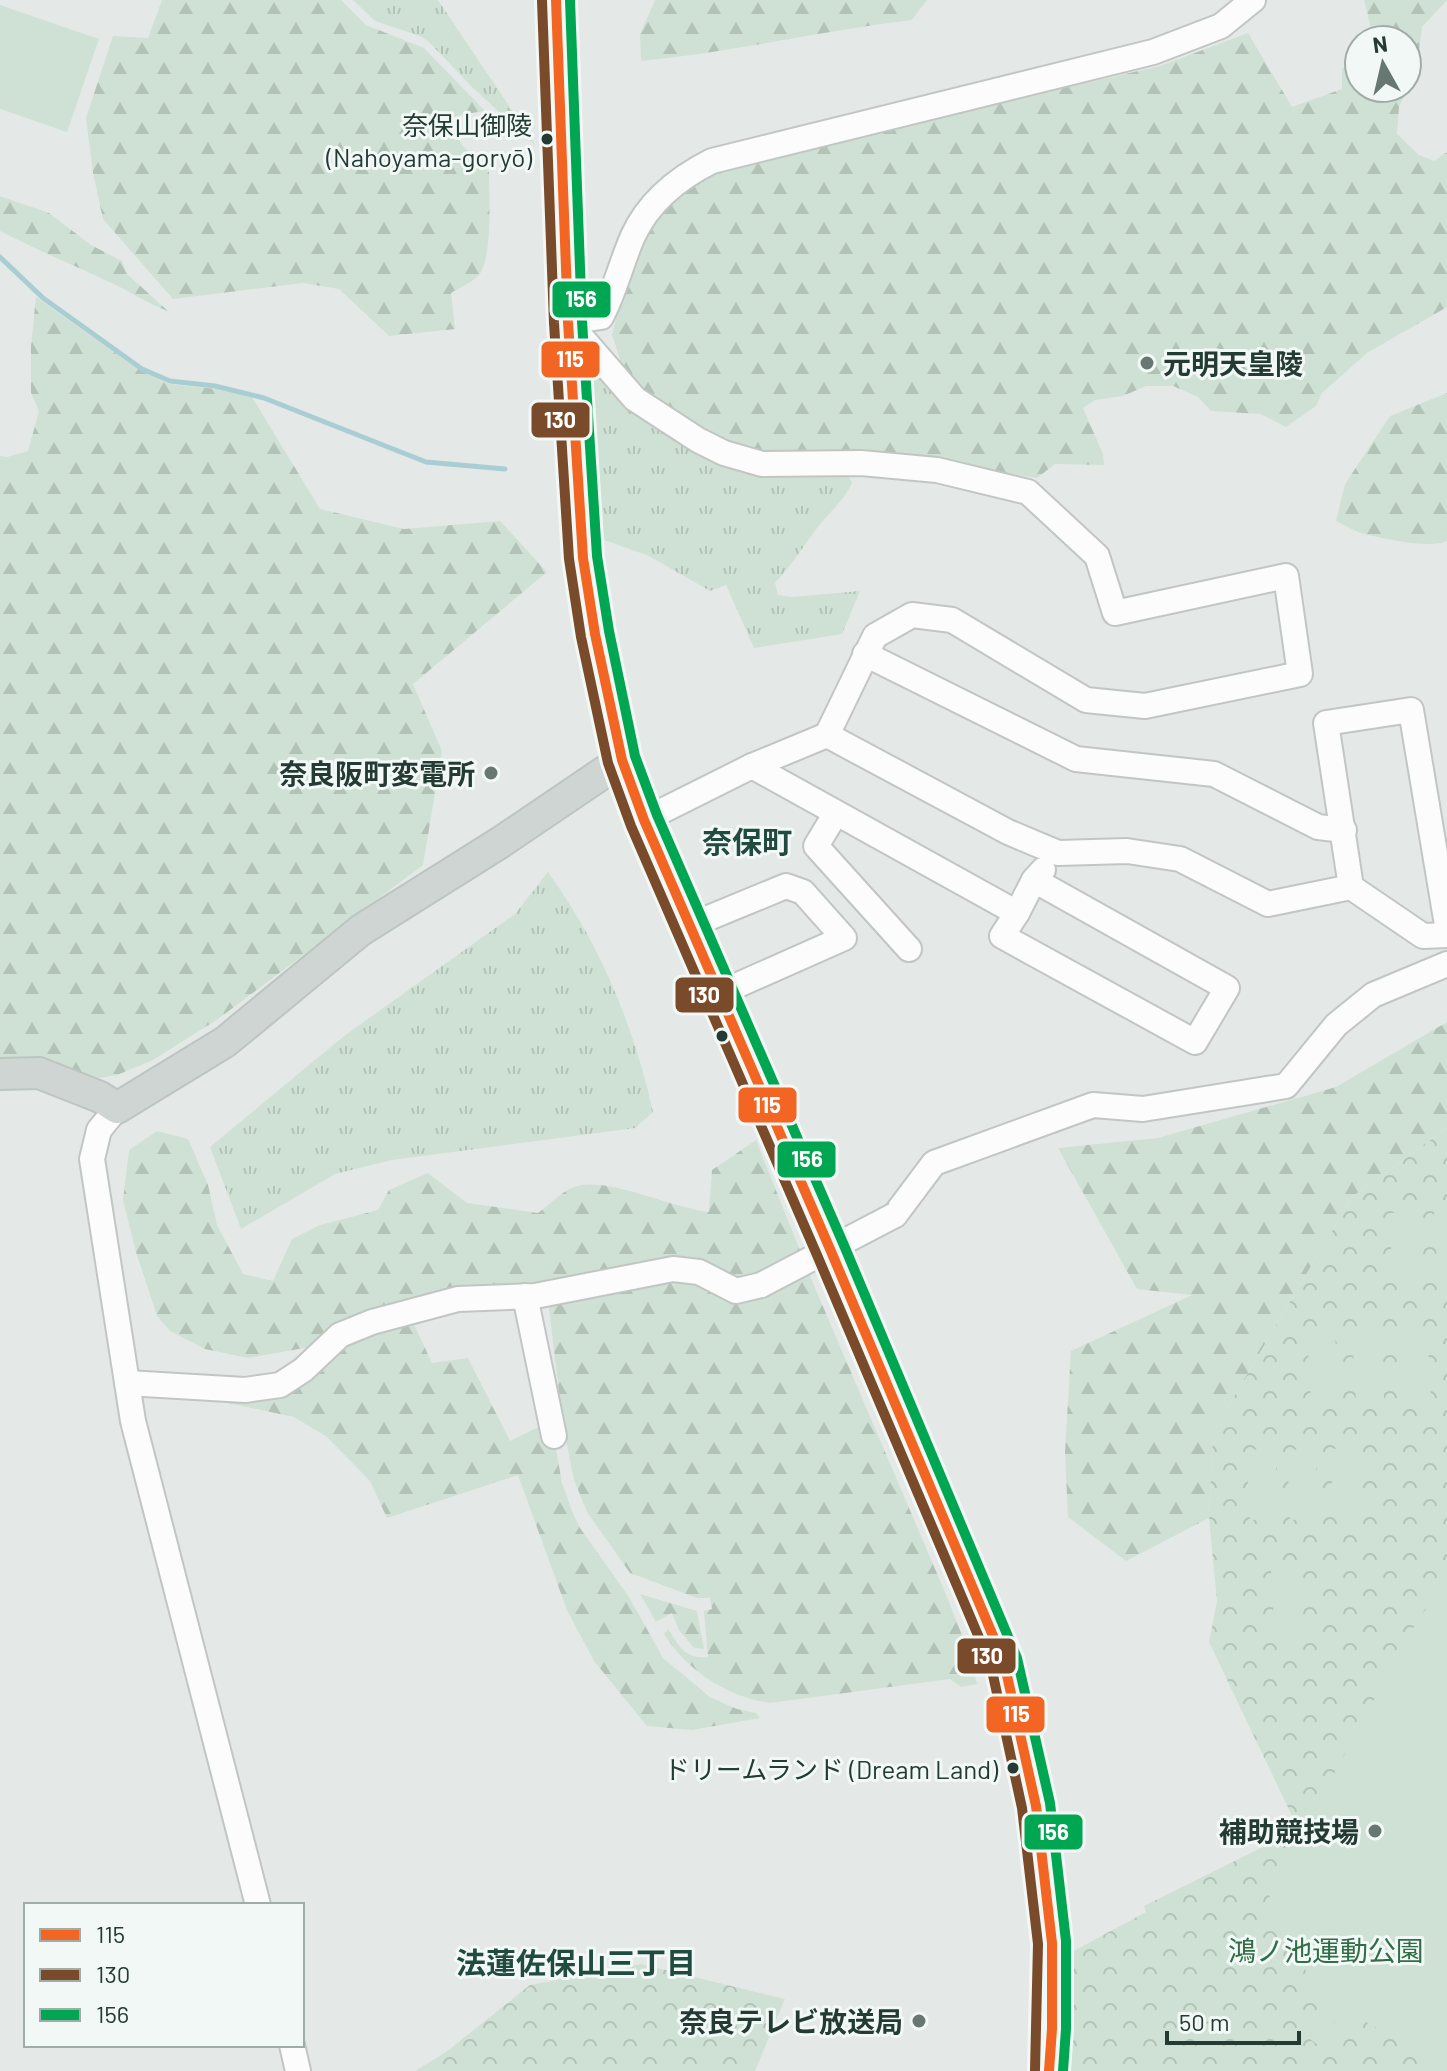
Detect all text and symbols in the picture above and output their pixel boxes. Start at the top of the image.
north arrow [1343,24,1423,104]
text: N [1371,29,1389,57]
place label: 奈保山御陵 (Nahoyama-goryō) [325,109,532,172]
marker: 奈保山御陵 (Nahoyama-goryō) [539,131,555,147]
line badge: 156 [551,280,612,319]
text: 156 [565,285,597,311]
line badge: 115 [540,340,601,379]
text: 115 [556,345,584,371]
place label: 元明天皇陵 [1163,346,1303,380]
marker: 元明天皇陵 [1138,354,1156,372]
line badge: 130 [530,401,591,439]
text: 130 [544,406,576,432]
place label: 奈良阪町変電所 [279,756,475,790]
marker: 奈良阪町変電所 [482,764,500,782]
district label: 奈保町 [702,823,792,859]
line badge: 130 [674,976,735,1014]
text: 130 [688,981,720,1007]
unlabelled marker [714,1028,730,1044]
line badge: 115 [737,1086,798,1124]
text: 115 [753,1091,781,1117]
line badge: 156 [776,1140,837,1179]
text: 156 [791,1145,823,1171]
line badge: 130 [956,1637,1017,1675]
text: 130 [971,1642,1003,1668]
line badge: 115 [985,1695,1046,1734]
text: 115 [1002,1700,1030,1726]
place label: ドリームランド (Dream Land) [664,1753,998,1784]
marker: ドリームランド (Dream Land) [1005,1760,1021,1776]
line badge: 156 [1023,1813,1084,1851]
place label: 補助競技場 [1219,1814,1359,1848]
text: 156 [1037,1818,1069,1844]
marker: 補助競技場 [1366,1822,1384,1840]
legend [24,1903,304,2047]
text: 115 [96,1919,125,1948]
park label: 鴻ノ池運動公園 [1228,1933,1424,1967]
district label: 法蓮佐保山三丁目 [456,1944,696,1980]
text: 130 [96,1959,130,1988]
scale bar [1167,1995,1299,2045]
text: 156 [96,1999,129,2028]
place label: 奈良テレビ放送局 [679,2004,903,2038]
text: 50 m [1179,2007,1230,2036]
marker: 奈良テレビ放送局 [910,2012,928,2030]

